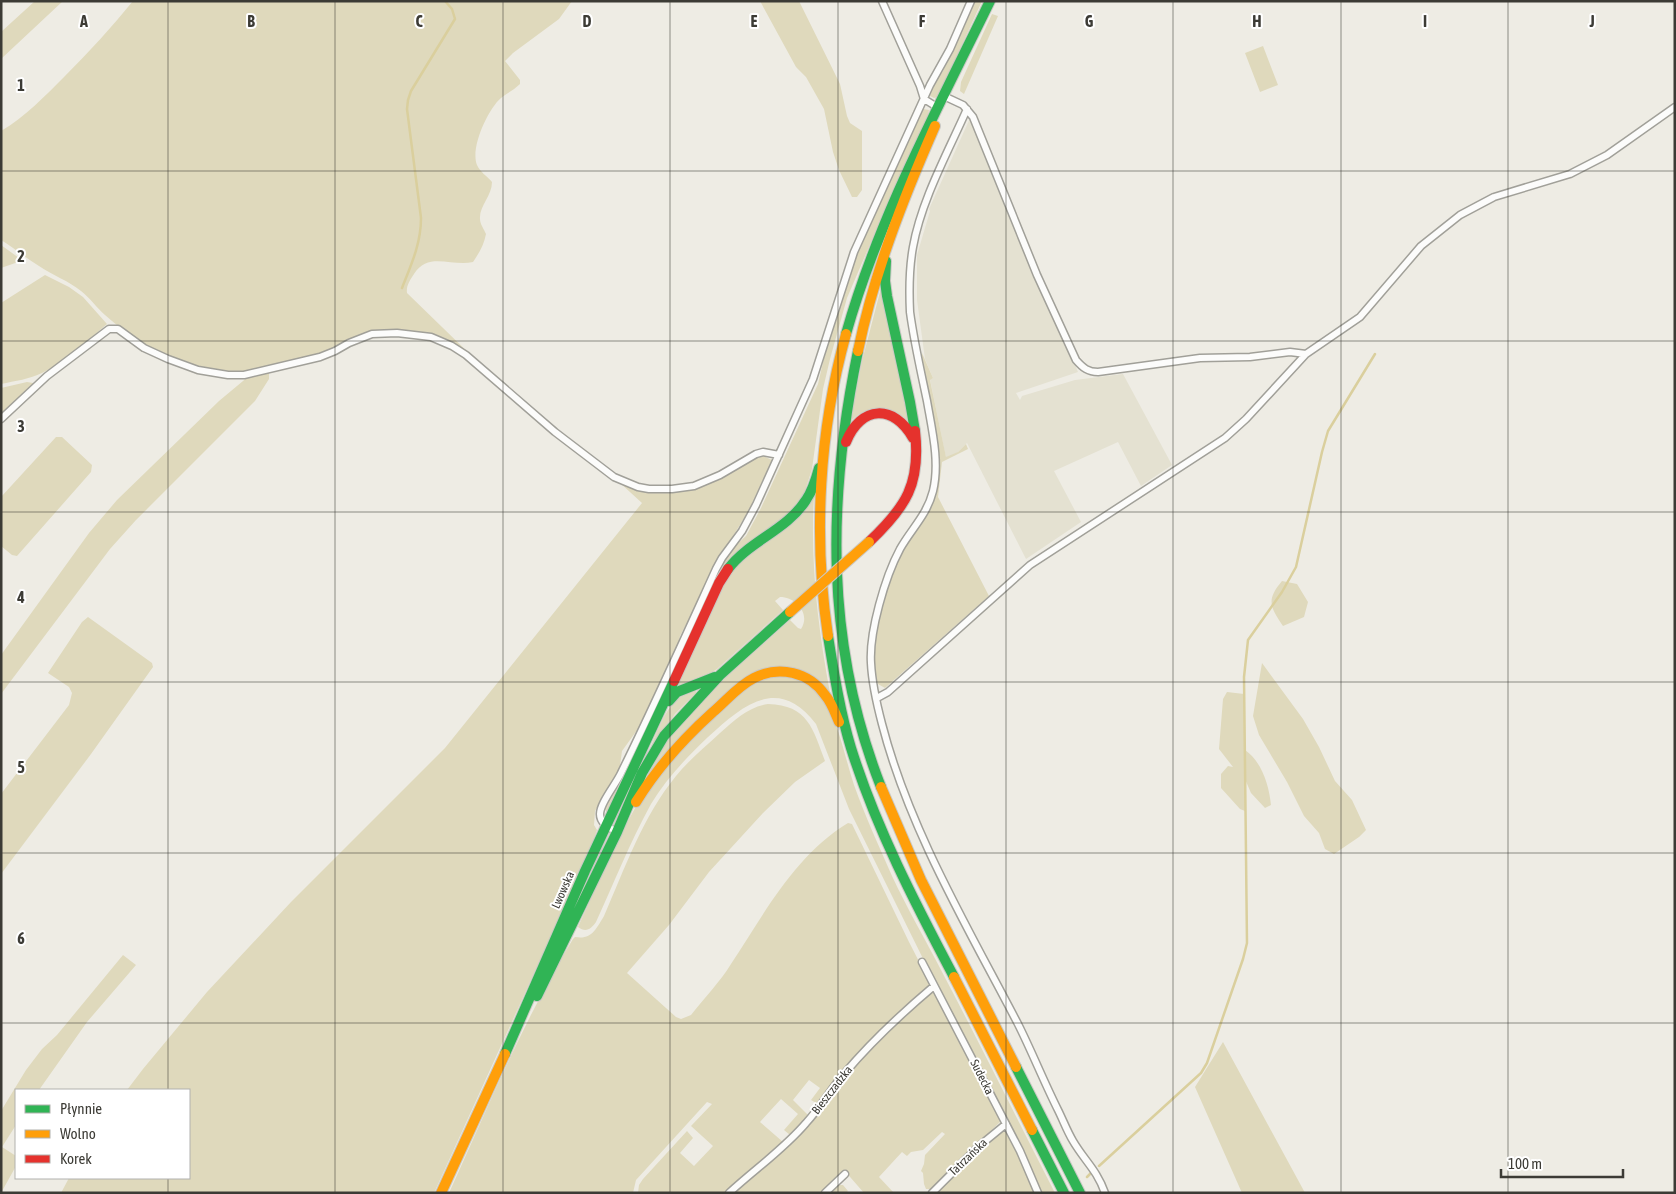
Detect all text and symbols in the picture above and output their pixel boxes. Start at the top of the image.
text: A [79,12,88,30]
text: B [247,12,255,30]
text: C [415,12,423,30]
text: D [583,12,592,30]
text: E [751,12,758,30]
text: F [919,12,926,30]
text: G [1085,12,1094,30]
text: H [1252,12,1262,30]
text: I [1423,12,1427,30]
text: J [1588,12,1595,30]
text: 1 [17,76,25,94]
text: 2 [17,247,25,265]
text: 3 [17,417,25,435]
text: 4 [16,588,25,606]
text: 5 [17,758,25,776]
street label: Lwowska [549,869,577,911]
text: 6 [17,929,25,947]
street label: Sudecka [967,1057,997,1097]
street label: Bieszczadzka [809,1063,855,1117]
legend [15,1089,190,1179]
text: Płynnie [60,1100,102,1117]
text: Wolno [60,1125,96,1142]
street label: Tatrzańska [946,1135,990,1179]
scale bar [1501,1146,1624,1178]
text: Korek [60,1150,92,1167]
text: 100 m [1508,1155,1542,1172]

